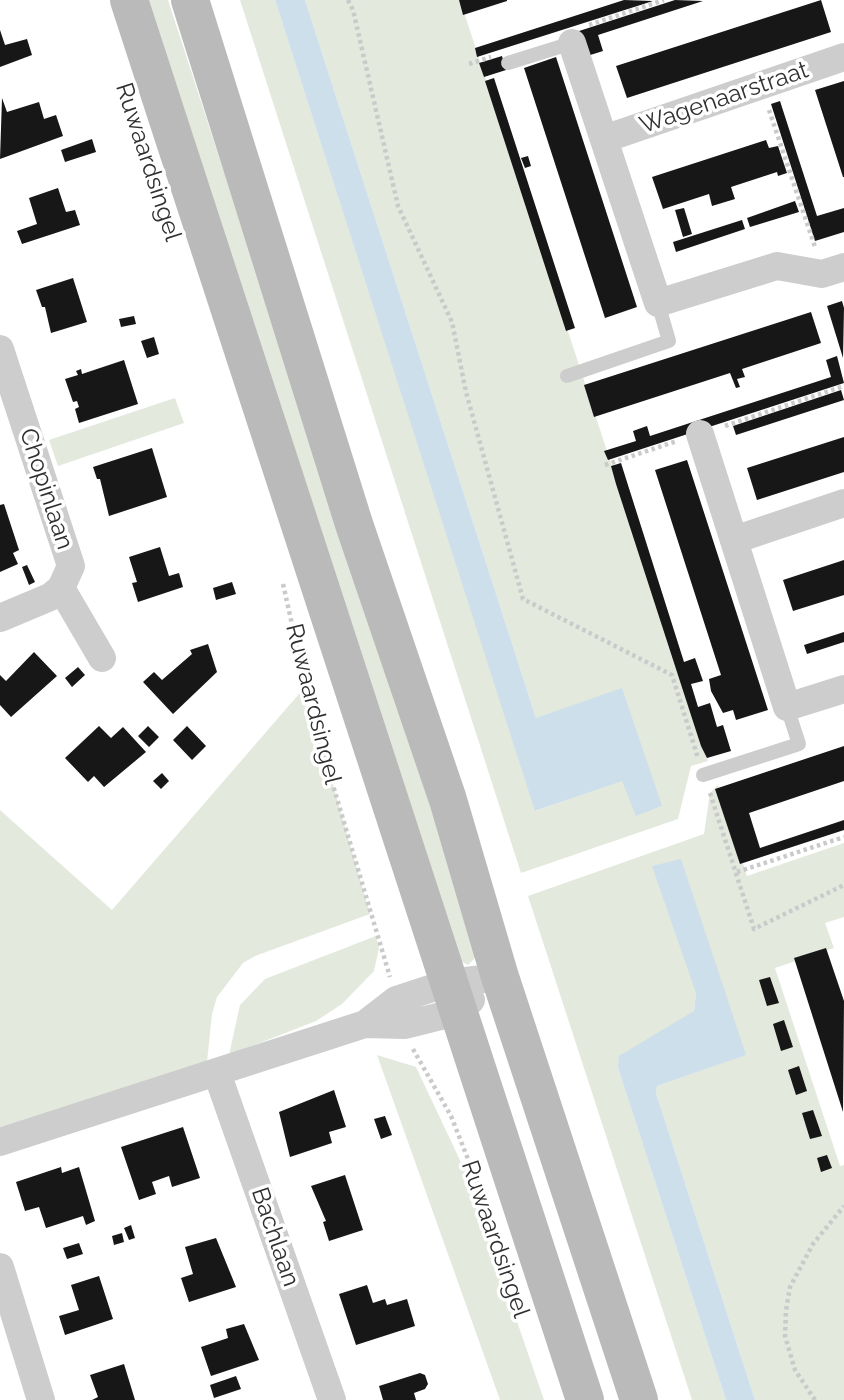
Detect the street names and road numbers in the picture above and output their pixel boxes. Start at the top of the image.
street label: Wagenaarstraat [636,56,812,140]
street label: Ruwaardsingel [109,79,187,245]
street label: Chopinlaan [13,425,79,553]
street label: Ruwaardsingel [279,621,347,787]
street label: Ruwaardsingel [455,1157,535,1321]
street label: Bachlaan [245,1184,305,1290]

